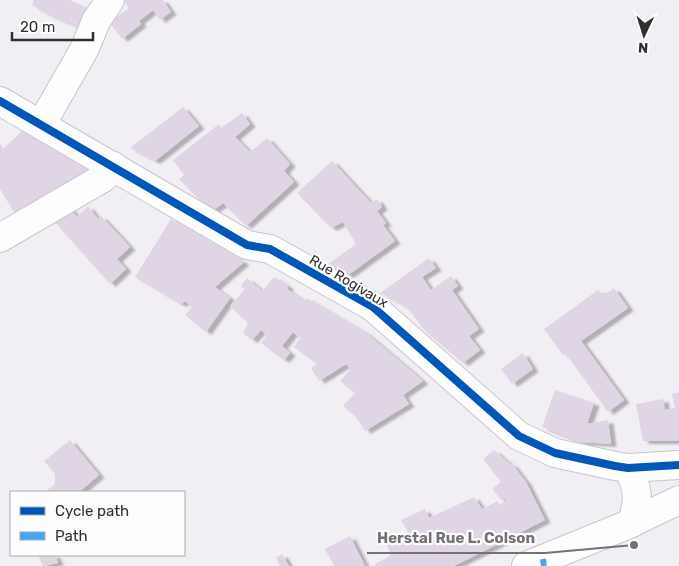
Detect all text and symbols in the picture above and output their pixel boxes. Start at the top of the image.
scale bar [12,10,94,42]
north arrow [619,10,669,60]
text: 20 m [20,18,55,36]
text: N [638,39,649,56]
street label: Rue Rogivaux [306,251,392,312]
legend [10,491,185,556]
text: Cycle path [55,502,129,520]
callout: Herstal Rue L. Colson [367,523,545,553]
text: Path [55,527,88,545]
text: Herstal Rue L. Colson [377,529,535,547]

